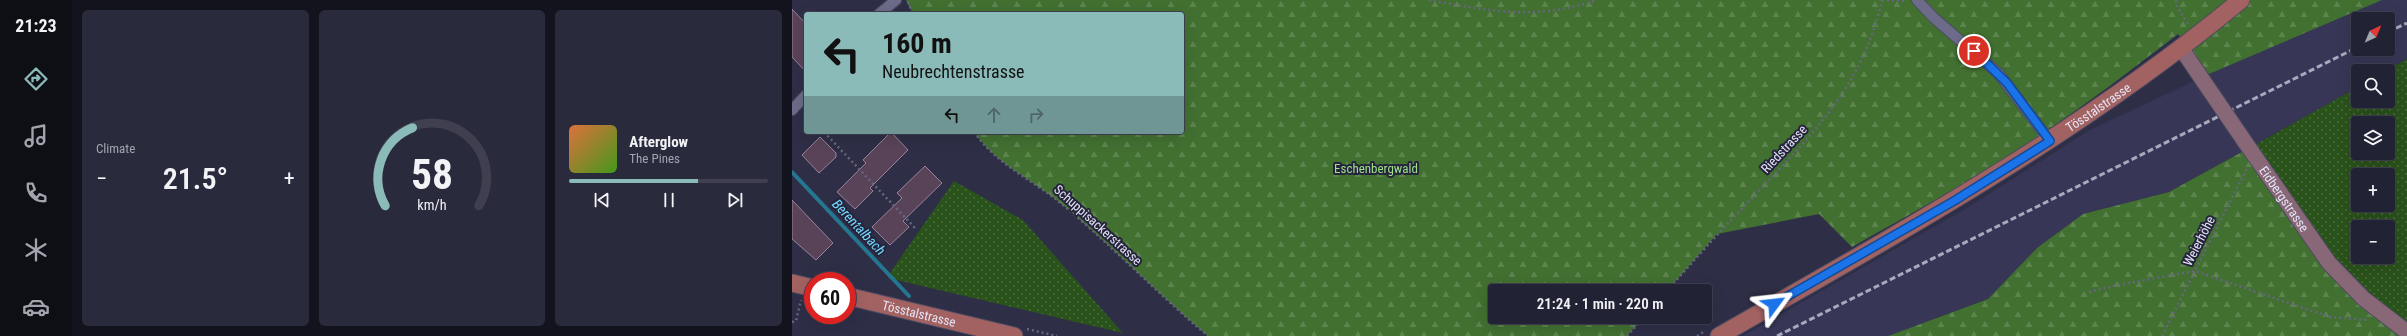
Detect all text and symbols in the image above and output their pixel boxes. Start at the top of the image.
north arrow [2351,12,2395,56]
map controls [2351,12,2395,264]
text: 21:23 [15,15,57,36]
text: 160 m [882,27,952,60]
icon: left [816,28,868,80]
pin [1957,34,1991,68]
icon: arrive [1963,40,1985,62]
text: Neubrechtenstrasse [882,61,1025,82]
button: search [2351,64,2395,108]
icon: directions [22,65,50,93]
street label: Tösstalstrasse [2063,80,2133,135]
icon: left [941,104,963,126]
icon: ahead [983,104,1005,126]
icon: right [1025,104,1047,126]
button: layers [2351,116,2395,160]
icon: music [22,122,50,150]
street label: Riedstrasse [1758,122,1810,176]
text: Afterglow [629,133,688,151]
text: Climate [96,141,135,156]
text: 58 [411,150,453,199]
text: The Pines [629,151,680,166]
text: 21.5° [163,161,228,196]
park label: Eschenbergwald [1334,161,1418,176]
street label: Eidbergstrasse [2256,163,2312,234]
text: − [96,166,107,191]
text: + [284,166,295,191]
button: + [2351,168,2395,212]
icon: phone [22,179,50,207]
street label: Schuppisackerstrasse [1051,182,1145,268]
icon: previous [591,189,613,211]
icon: pause [658,189,680,211]
icon: next [724,189,746,211]
water label: Berentalbach [829,196,889,258]
text: km/h [417,197,447,213]
street label: Weierhöhe [2180,214,2218,268]
button: − [2351,220,2395,264]
icon: climate [22,236,50,264]
speed limit sign: 60 [804,272,856,324]
position arrow [1753,283,1795,325]
icon: car [22,293,50,321]
text: 21:24 · 1 min · 220 m [1537,295,1663,313]
street label: Tösstalstrasse [881,297,957,329]

